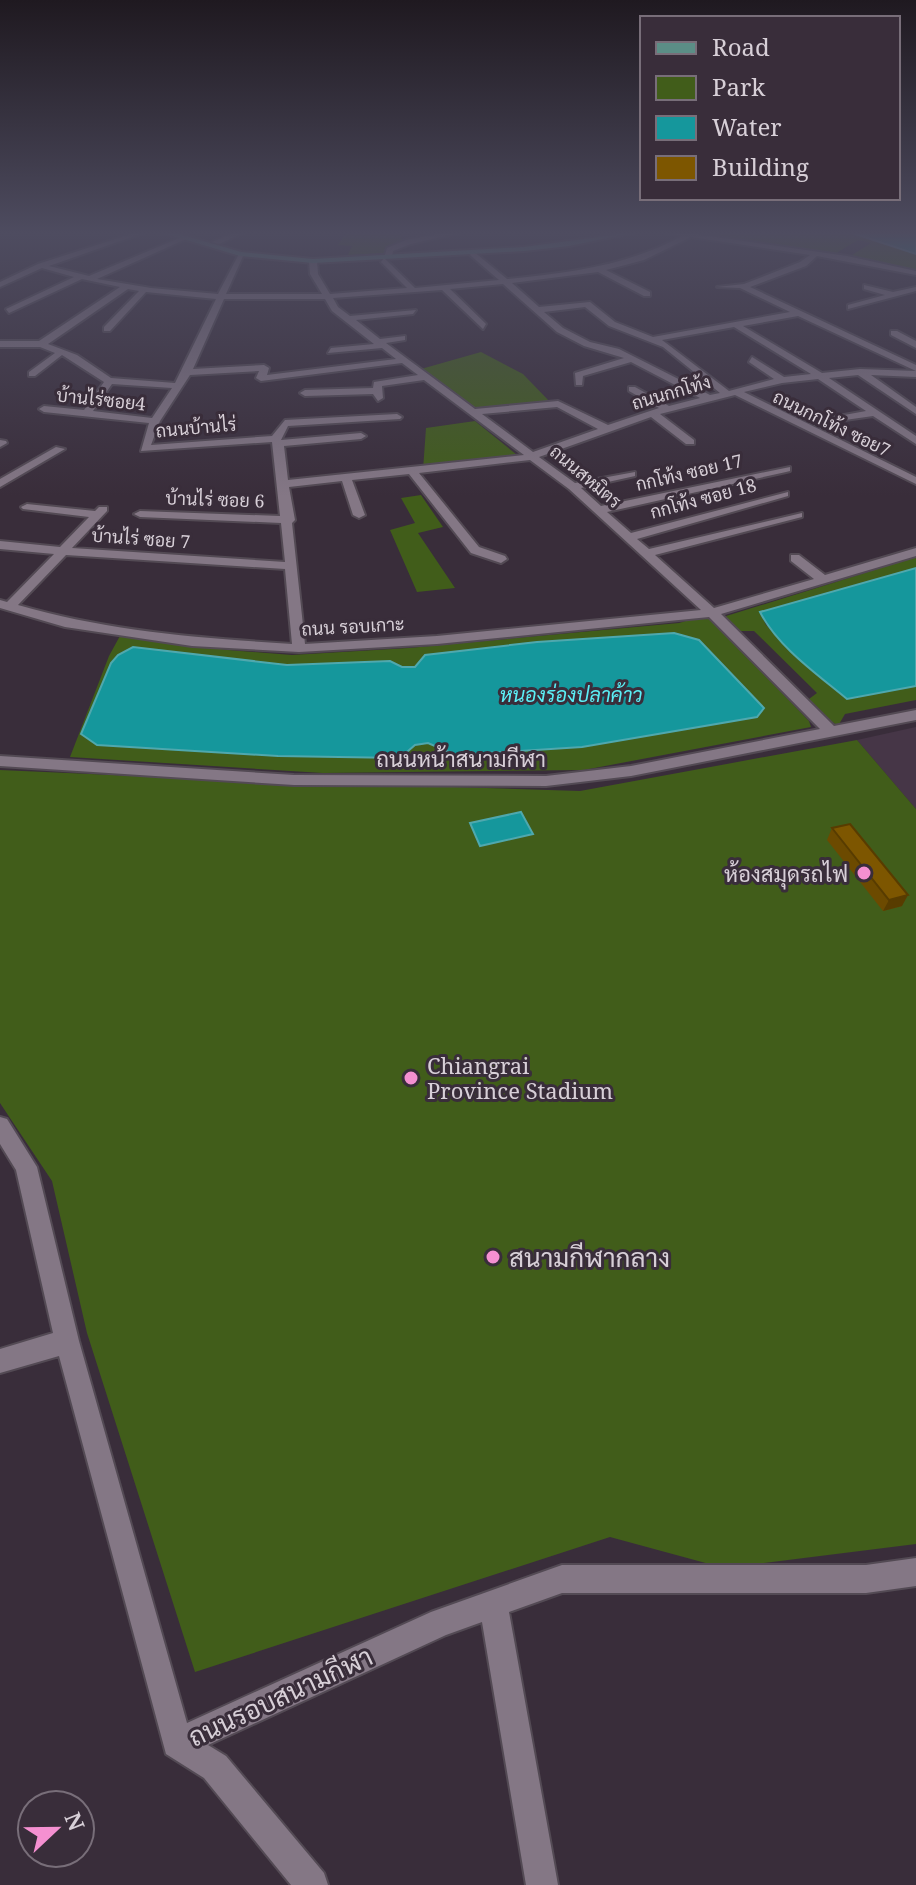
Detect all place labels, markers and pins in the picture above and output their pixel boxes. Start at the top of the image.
place label: ห้องสมุดรถไฟ [724,858,848,890]
marker: ห้องสมุดรถไฟ [855,864,873,882]
place label: Chiangrai Province Stadium [427,1050,613,1105]
marker: Chiangrai Province Stadium [402,1069,420,1087]
place label: สนามกีฬากลาง [509,1239,670,1275]
marker: สนามกีฬากลาง [484,1248,502,1266]

